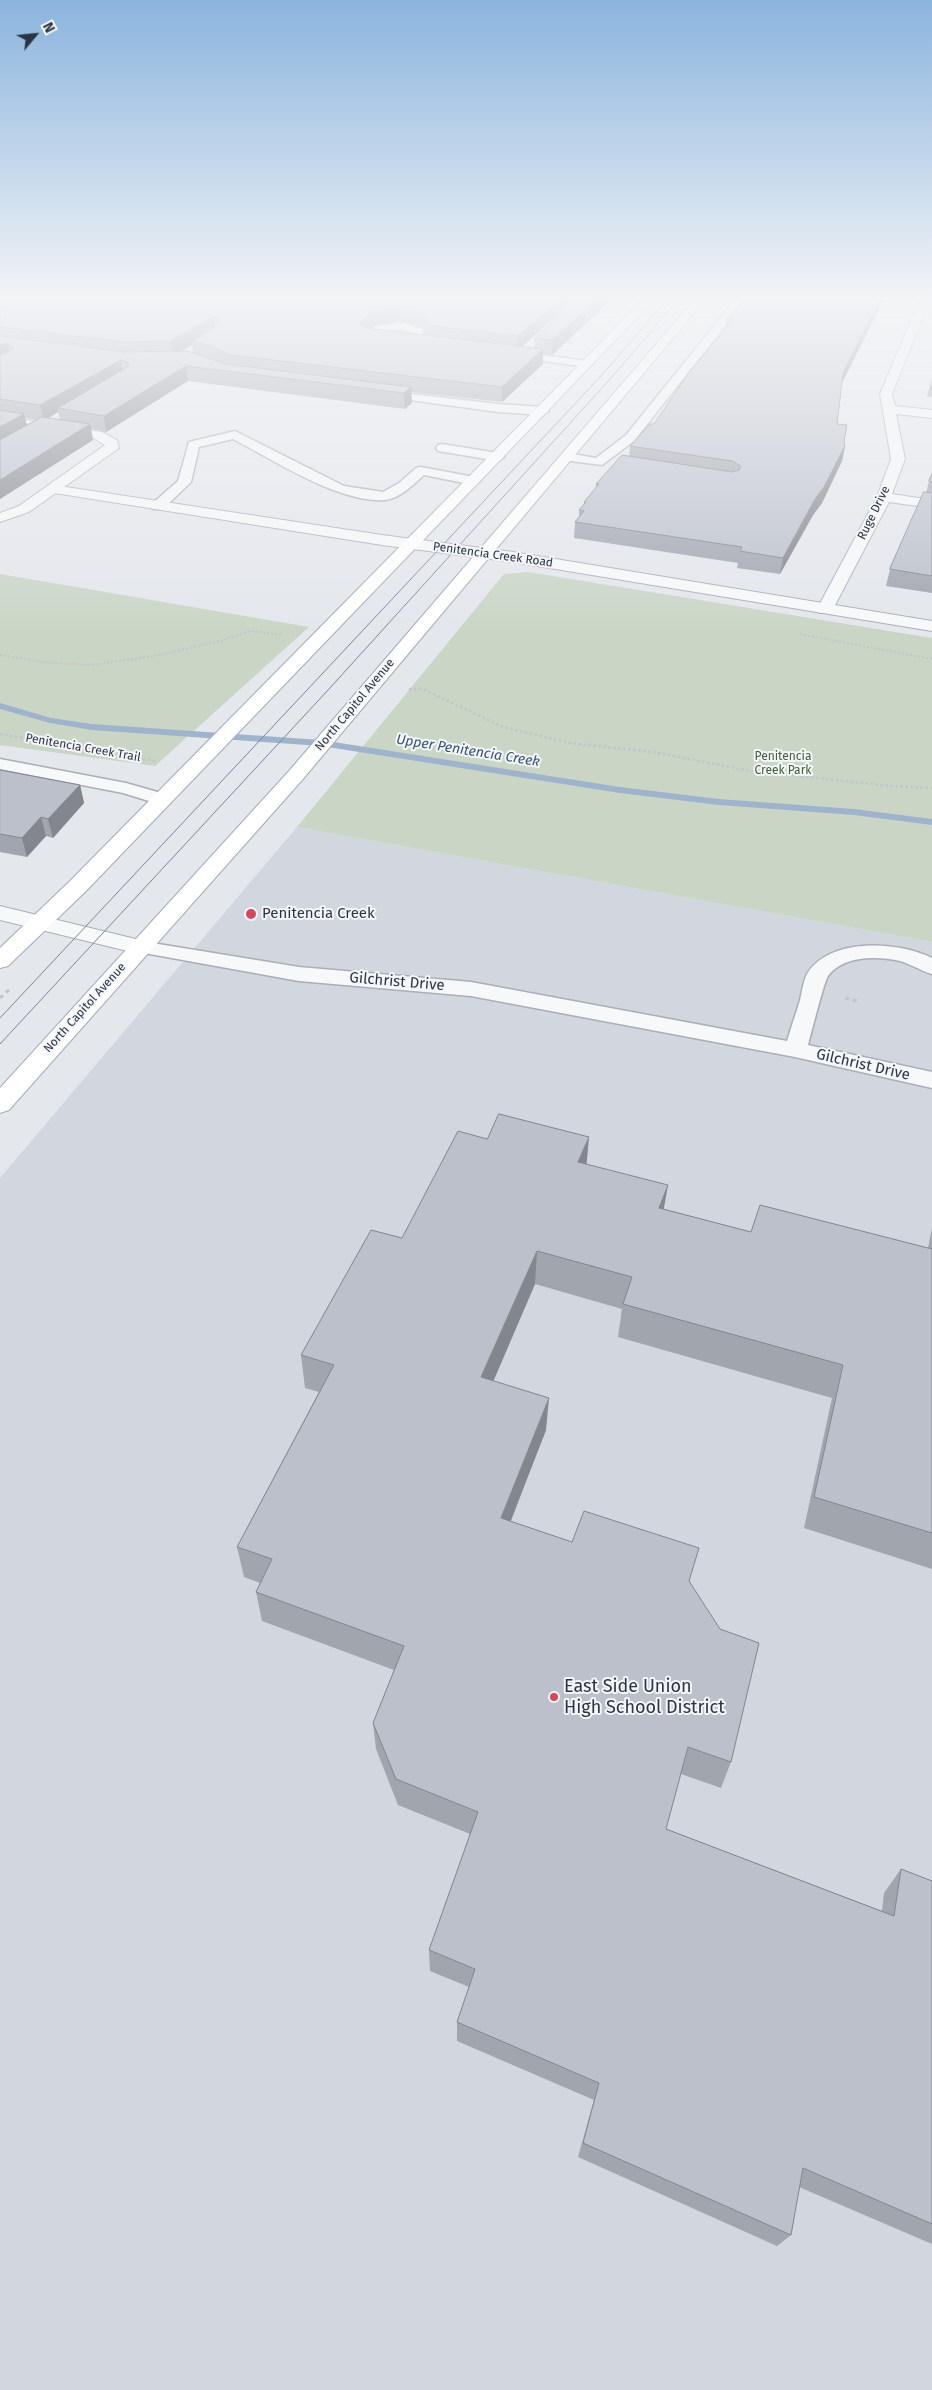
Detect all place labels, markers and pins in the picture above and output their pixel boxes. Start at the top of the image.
place label: Penitencia Creek [262,905,375,923]
marker: Penitencia Creek [244,907,258,921]
place label: East Side Union High School District [564,1676,725,1718]
marker: East Side Union High School District [548,1691,560,1703]

